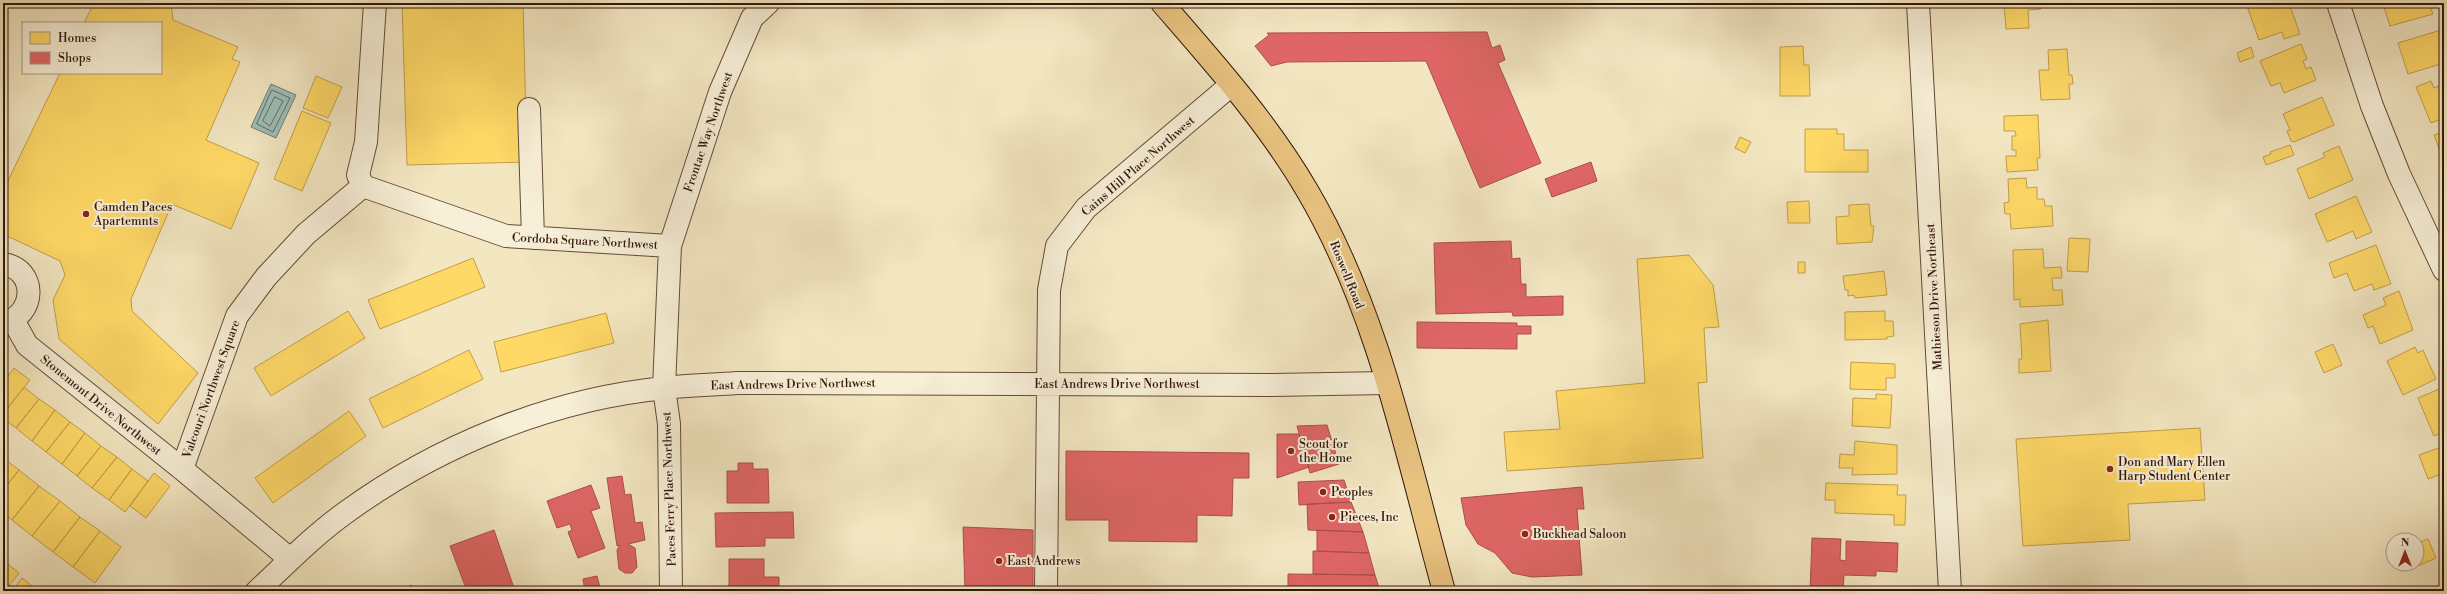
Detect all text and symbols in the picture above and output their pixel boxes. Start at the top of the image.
legend [22,22,162,74]
text: Homes [58,31,96,46]
text: Shops [58,51,91,66]
street label: Frontac Way Northwest [681,69,736,194]
street label: Cains Hill Place Northwest [1079,113,1199,220]
place label: Camden Paces Apartemnts [93,200,172,229]
marker: Camden Paces Apartemnts [81,209,91,219]
street label: Mathieson Drive Northeast [1923,222,1946,371]
street label: Cordoba Square Northwest [512,230,659,253]
street label: Roswell Road [1326,239,1367,312]
street label: Valcouri Northwest Square [179,318,243,461]
street label: Stonemont Drive Northwest [37,352,165,459]
street label: East Andrews Drive Northwest [710,376,877,393]
street label: East Andrews Drive Northwest [1034,377,1200,392]
street label: Paces Ferry Place Northwest [659,411,680,567]
place label: Scout for the Home [1299,437,1352,466]
marker: Scout for the Home [1286,446,1296,456]
place label: Don and Mary Ellen Harp Student Center [2118,455,2230,484]
marker: Don and Mary Ellen Harp Student Center [2105,464,2115,474]
place label: Peoples [1331,485,1373,500]
marker: Peoples [1318,487,1328,497]
place label: Pieces, Inc [1340,510,1399,525]
marker: Pieces, Inc [1327,512,1337,522]
place label: Buckhead Saloon [1532,527,1626,542]
marker: Buckhead Saloon [1520,529,1530,539]
north arrow [2385,532,2425,572]
text: N [2401,536,2410,550]
place label: East Andrews [1007,554,1080,569]
marker: East Andrews [994,556,1004,566]

